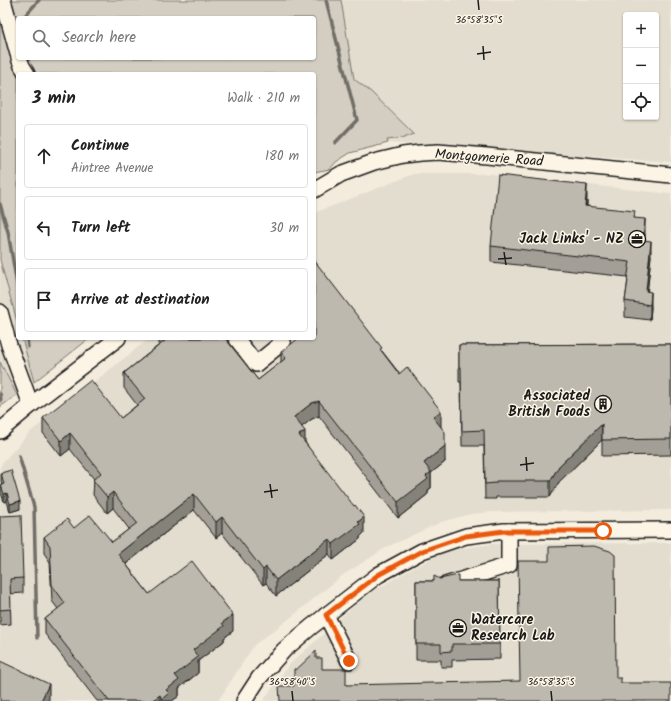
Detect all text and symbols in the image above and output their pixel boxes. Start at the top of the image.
text: 36°58'35"S [455,12,503,28]
map controls [623,12,659,120]
button: + [623,12,659,48]
search box [16,16,316,60]
text: Search here [62,26,136,50]
icon: search [30,27,52,49]
button: − [623,48,659,84]
button: locate [623,84,659,120]
text: 3 min [32,85,76,112]
text: Walk · 210 m [227,88,300,109]
text: Continue [71,134,129,158]
street label: Montgomerie Road [434,143,545,173]
icon: ahead [33,145,55,167]
text: 180 m [265,146,299,167]
text: Aintree Avenue [71,158,153,179]
text: Turn left [71,216,131,240]
icon: left [33,217,55,239]
text: 30 m [270,218,299,239]
place label: Jack Links' - NZ [519,228,624,250]
office icon: Jack Links' - NZ [627,229,647,249]
text: Arrive at destination [71,288,210,312]
icon: arrive [33,289,55,311]
place label: Associated British Foods [508,385,590,423]
building icon: Associated British Foods [593,394,613,414]
route start [594,522,612,540]
place label: Watercare Research Lab [471,609,555,647]
office icon: Watercare Research Lab [448,618,468,638]
route end [340,652,358,670]
text: 36°58'40"S [269,674,316,690]
text: 36°58'35"S [527,674,575,690]

